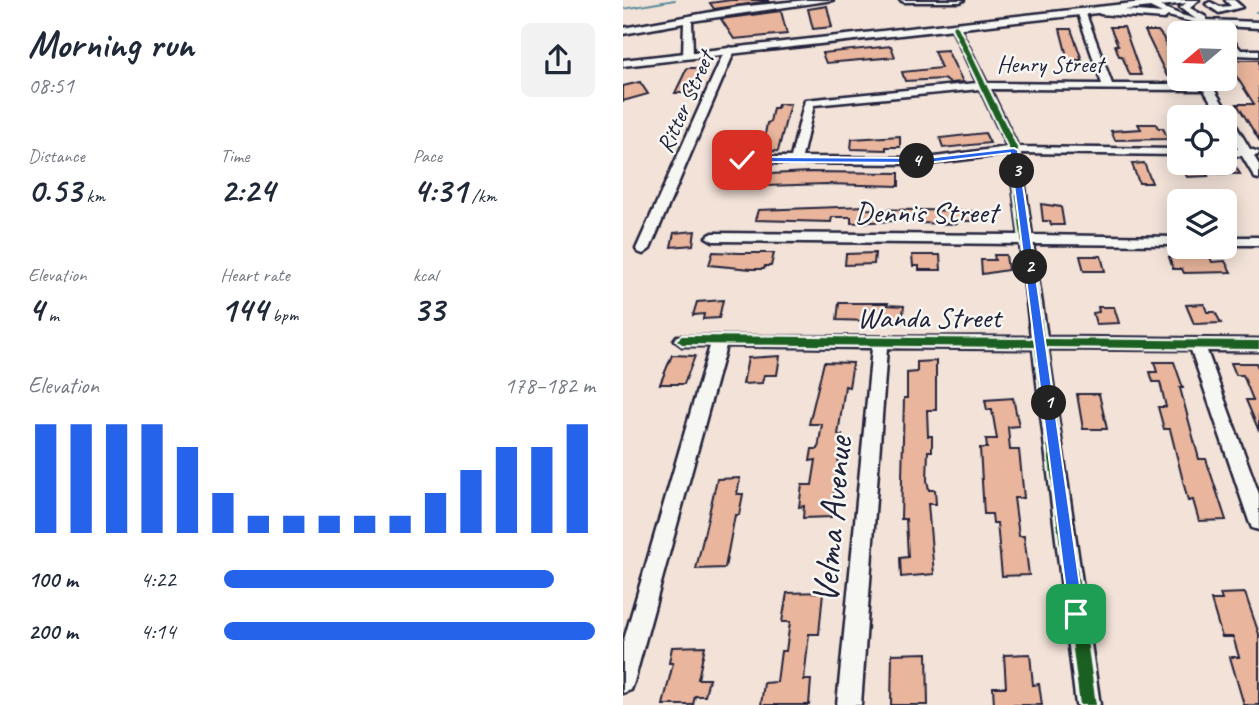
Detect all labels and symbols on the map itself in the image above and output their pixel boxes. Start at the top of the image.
north arrow [1167,21,1237,91]
street label: Ritter Street [649,44,722,157]
street label: Henry Street [997,49,1106,79]
pin [712,130,772,190]
pin: 4 [899,144,935,178]
pin: 3 [999,154,1035,188]
street label: Dennis Street [855,193,1001,231]
pin: 2 [1013,250,1047,284]
street label: Wanda Street [857,298,1004,336]
pin: 1 [1031,386,1067,420]
street label: Velma Avenue [801,433,862,605]
pin [1046,584,1106,644]

